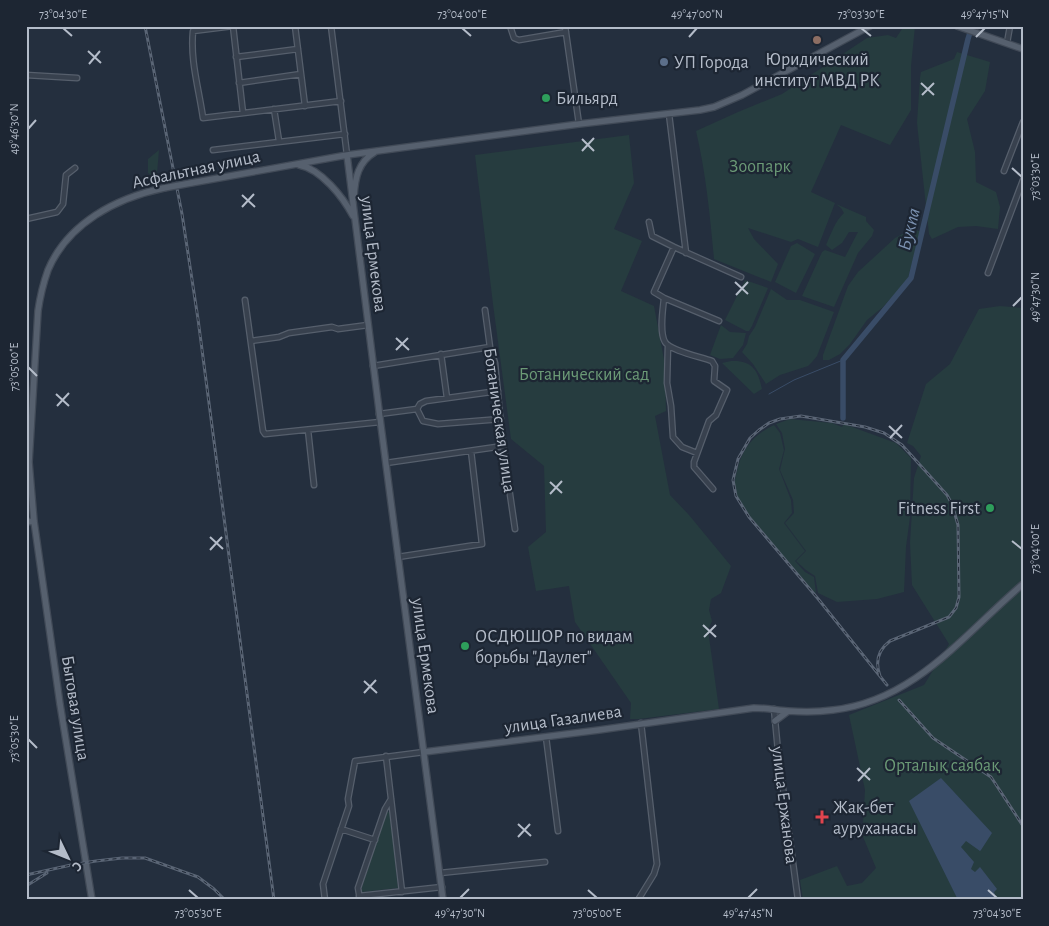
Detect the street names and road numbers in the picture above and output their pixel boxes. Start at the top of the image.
street label: Асфальтная улица [131,148,262,192]
street label: улица Ермекова [357,194,389,313]
street label: Ботаническая улица [480,346,518,494]
street label: улица Ермекова [408,596,442,715]
street label: Бытовая улица [58,654,92,762]
street label: улица Газалиева [502,703,623,737]
street label: улица Ержанова [768,744,800,865]

